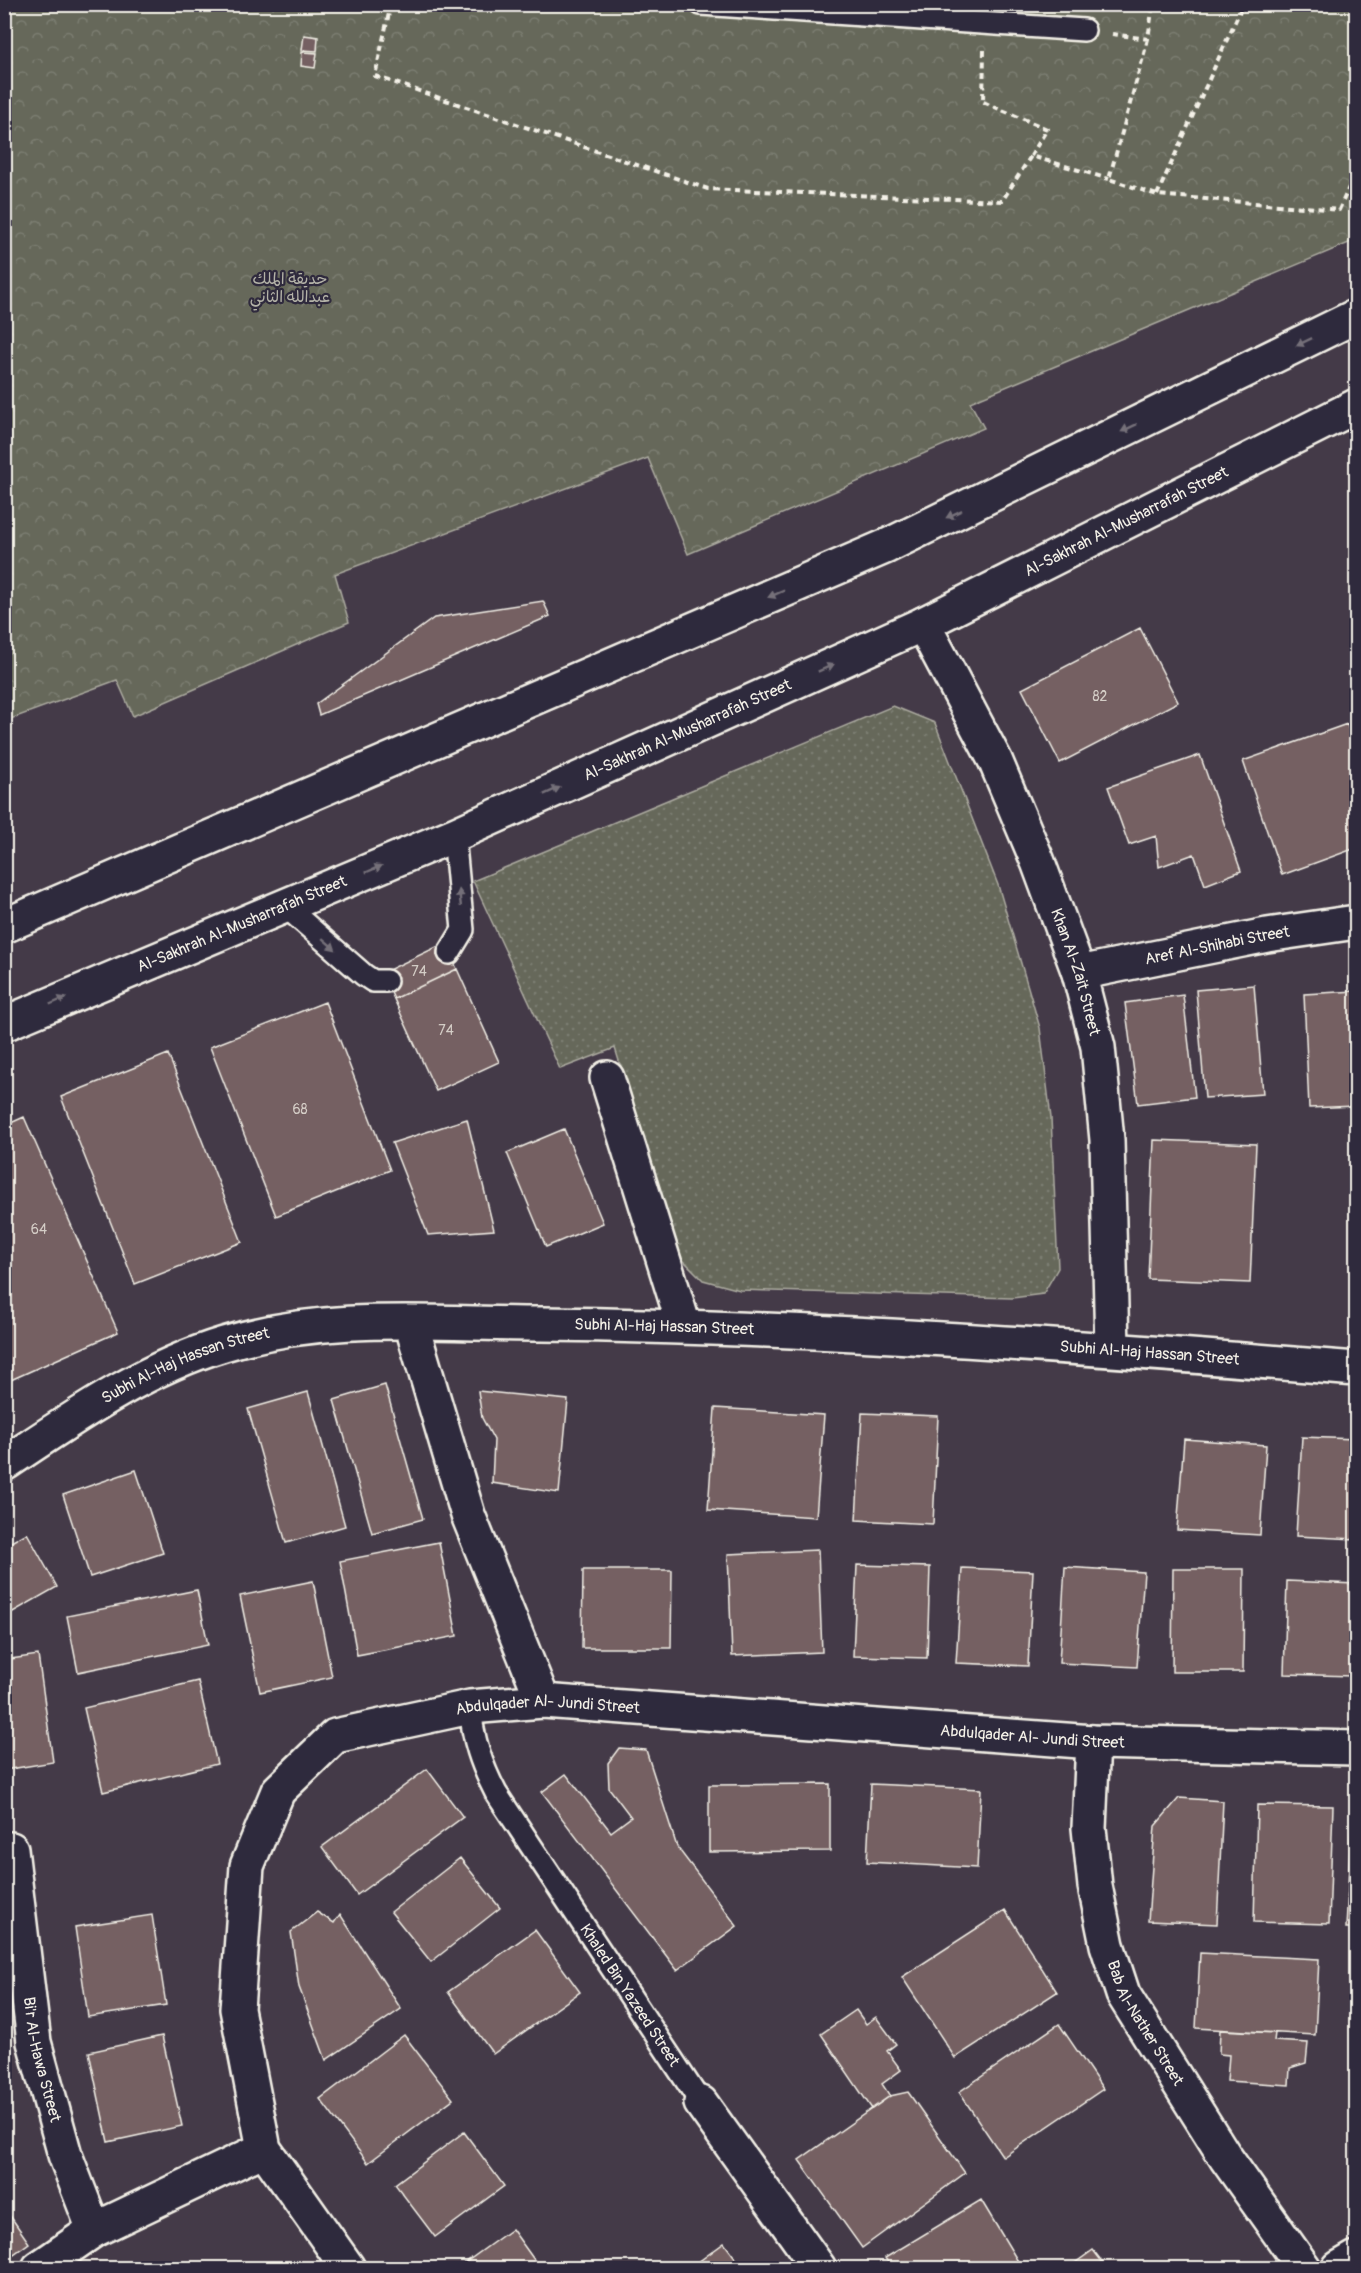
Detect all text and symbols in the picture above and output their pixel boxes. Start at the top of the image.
park label: حديقة الملك عبدالله الثاني [250,269,330,311]
one-way arrow [1295,337,1312,347]
one-way arrow [1120,423,1137,432]
street label: Al-Sakhrah Al-Musharrafah Street [1021,462,1232,581]
one-way arrow [945,509,962,518]
one-way arrow [767,590,785,599]
one-way arrow [817,662,835,672]
street label: Al-Sakhrah Al-Musharrafah Street [580,674,795,785]
house number: 82 [1093,688,1108,705]
one-way arrow [544,786,561,795]
one-way arrow [365,864,382,873]
street label: Al-Sakhrah Al-Musharrafah Street [134,871,350,977]
one-way arrow [455,888,465,907]
street label: Khan Al-Zait Street [1046,906,1105,1038]
street label: Aref Al-Shihabi Street [1143,922,1292,969]
one-way arrow [321,937,336,950]
house number: 74 [411,963,427,980]
one-way arrow [50,996,68,1006]
house number: 74 [438,1022,454,1039]
house number: 68 [292,1101,308,1118]
house number: 64 [31,1221,47,1238]
street label: Subhi Al-Haj Hassan Street [574,1314,755,1340]
street label: Subhi Al-Haj Hassan Street [98,1323,271,1408]
street label: Subhi Al-Haj Hassan Street [1059,1336,1241,1370]
street label: Abdulqader Al- Jundi Street [454,1691,641,1720]
street label: Abdulqader Al- Jundi Street [939,1721,1125,1753]
street label: Khaled Bin Yazeed Street [575,1920,684,2071]
street label: Bab Al-Nather Street [1103,1958,1188,2090]
street label: Bi'r Al-Hawa Street [19,1996,66,2125]

